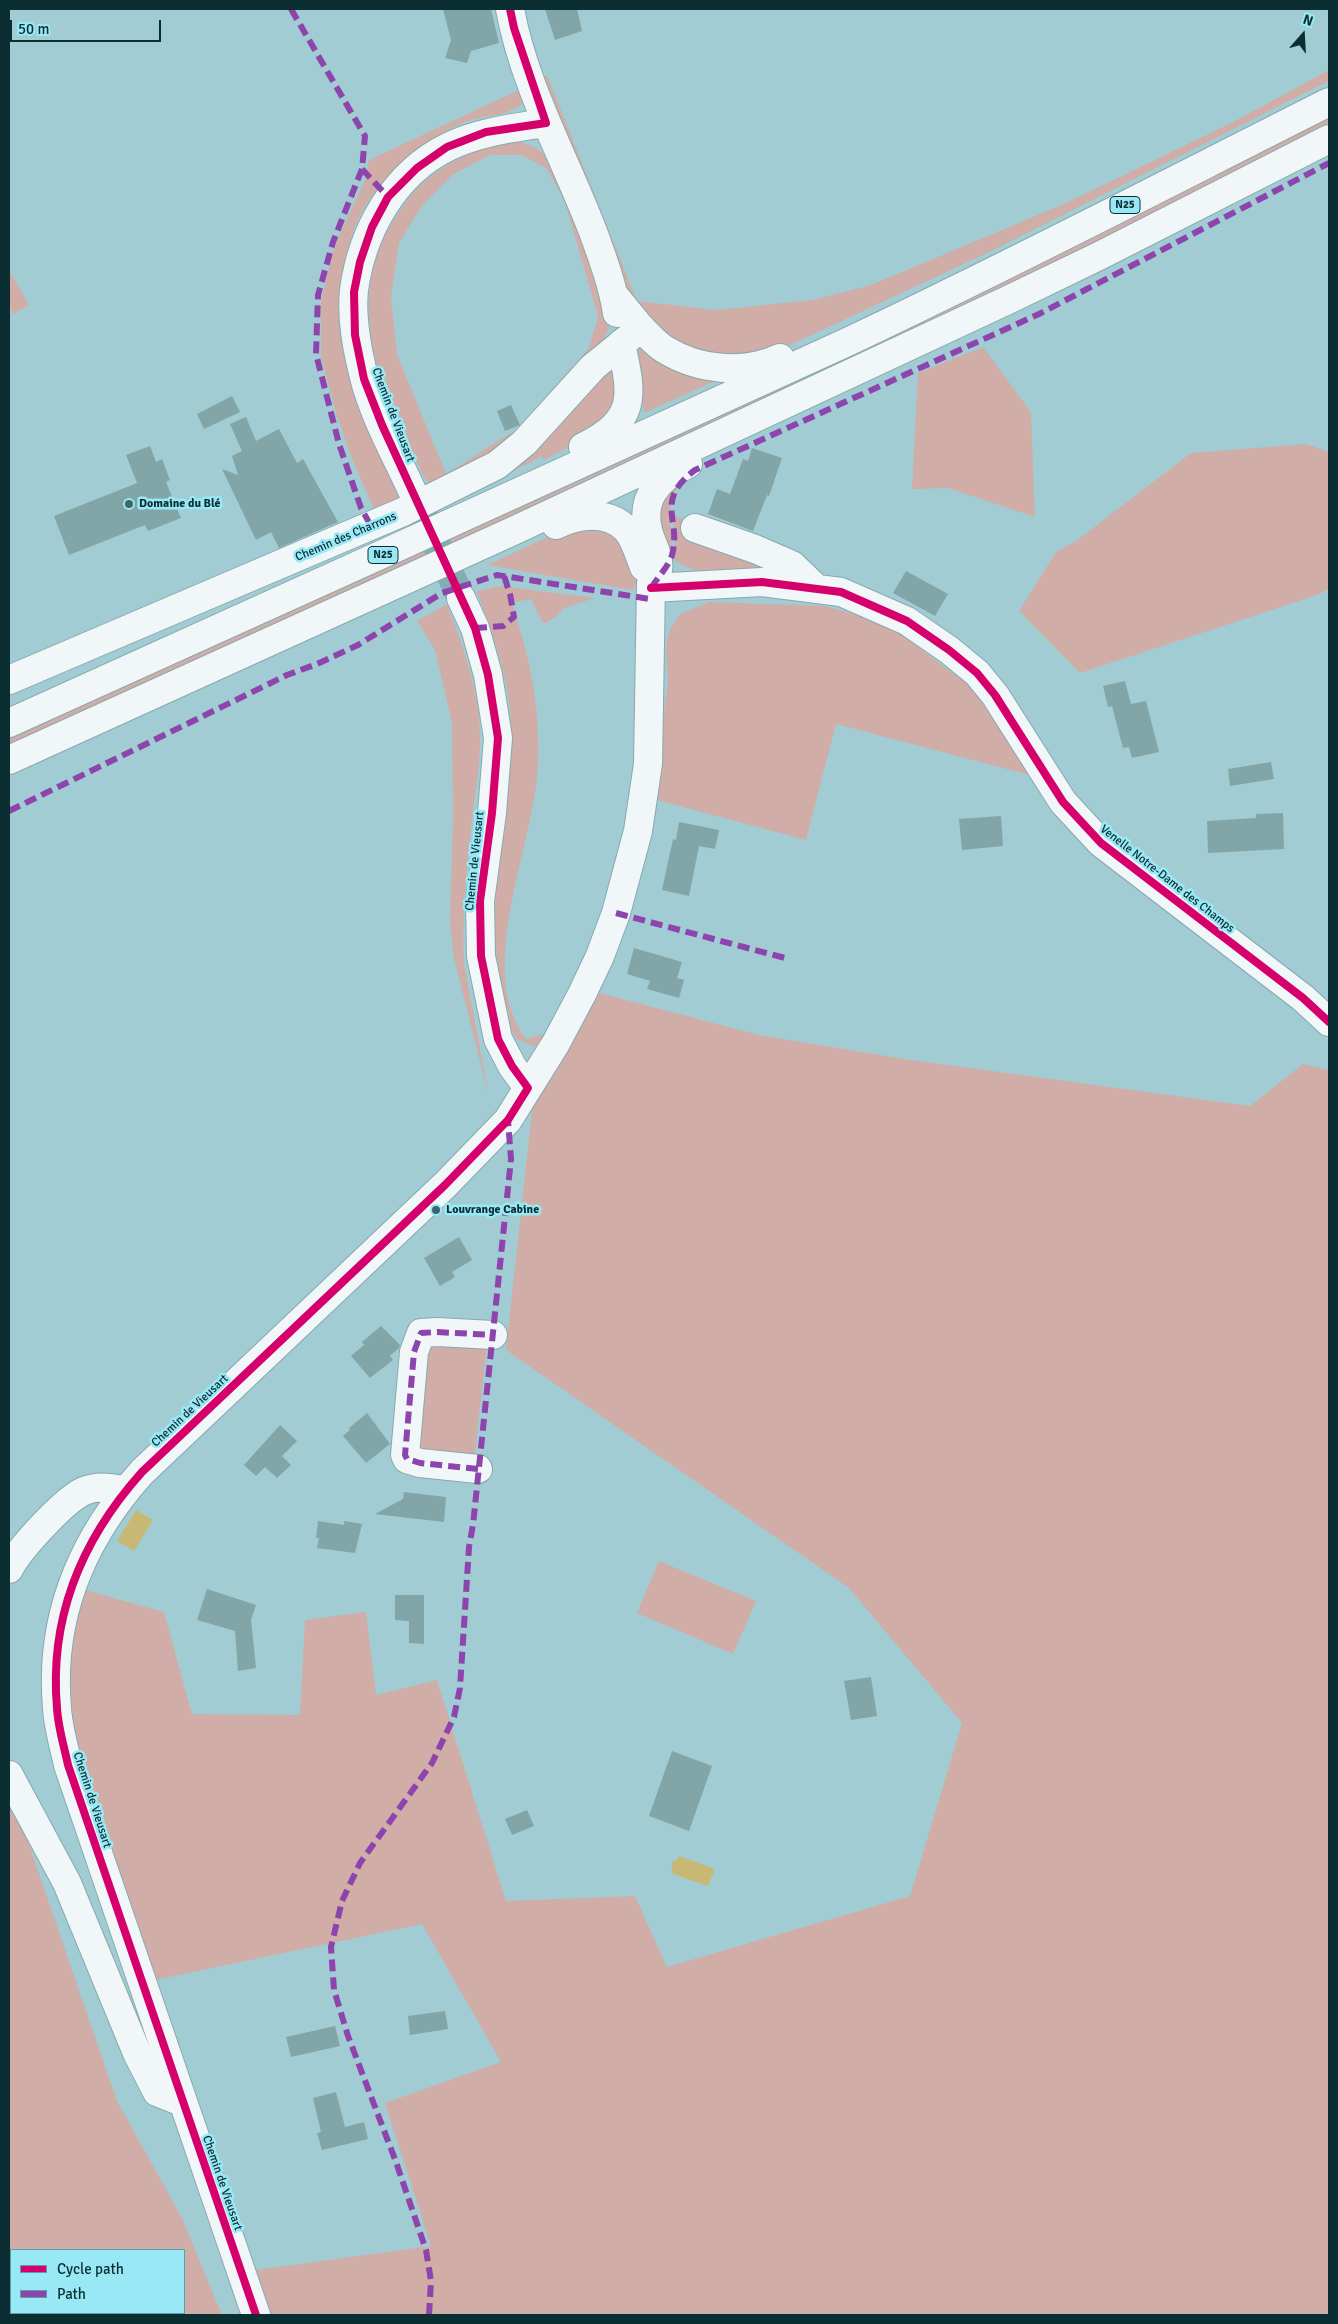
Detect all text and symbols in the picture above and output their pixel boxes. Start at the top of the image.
scale bar [12,10,164,42]
north arrow [1278,10,1328,60]
text: N [1301,11,1315,30]
text: 50 m [18,20,49,38]
road number: N25 [1110,196,1140,214]
street label: Chemin de Vieusart [368,366,418,464]
place label: Domaine du Blé [139,497,221,511]
marker: Domaine du Blé [123,498,135,510]
street label: Chemin des Charrons [293,509,399,565]
road number: N25 [368,546,398,564]
street label: Chemin de Vieusart [463,811,487,911]
street label: Venelle Notre-Dame des Champs [1097,822,1237,936]
place label: Louvrange Cabine [446,1203,539,1217]
marker: Louvrange Cabine [430,1204,442,1216]
street label: Chemin de Vieusart [149,1372,231,1450]
street label: Chemin de Vieusart [70,1750,114,1850]
street label: Chemin de Vieusart [199,2134,245,2232]
legend [10,2249,185,2314]
text: Cycle path [57,2260,124,2278]
text: Path [57,2285,86,2303]

